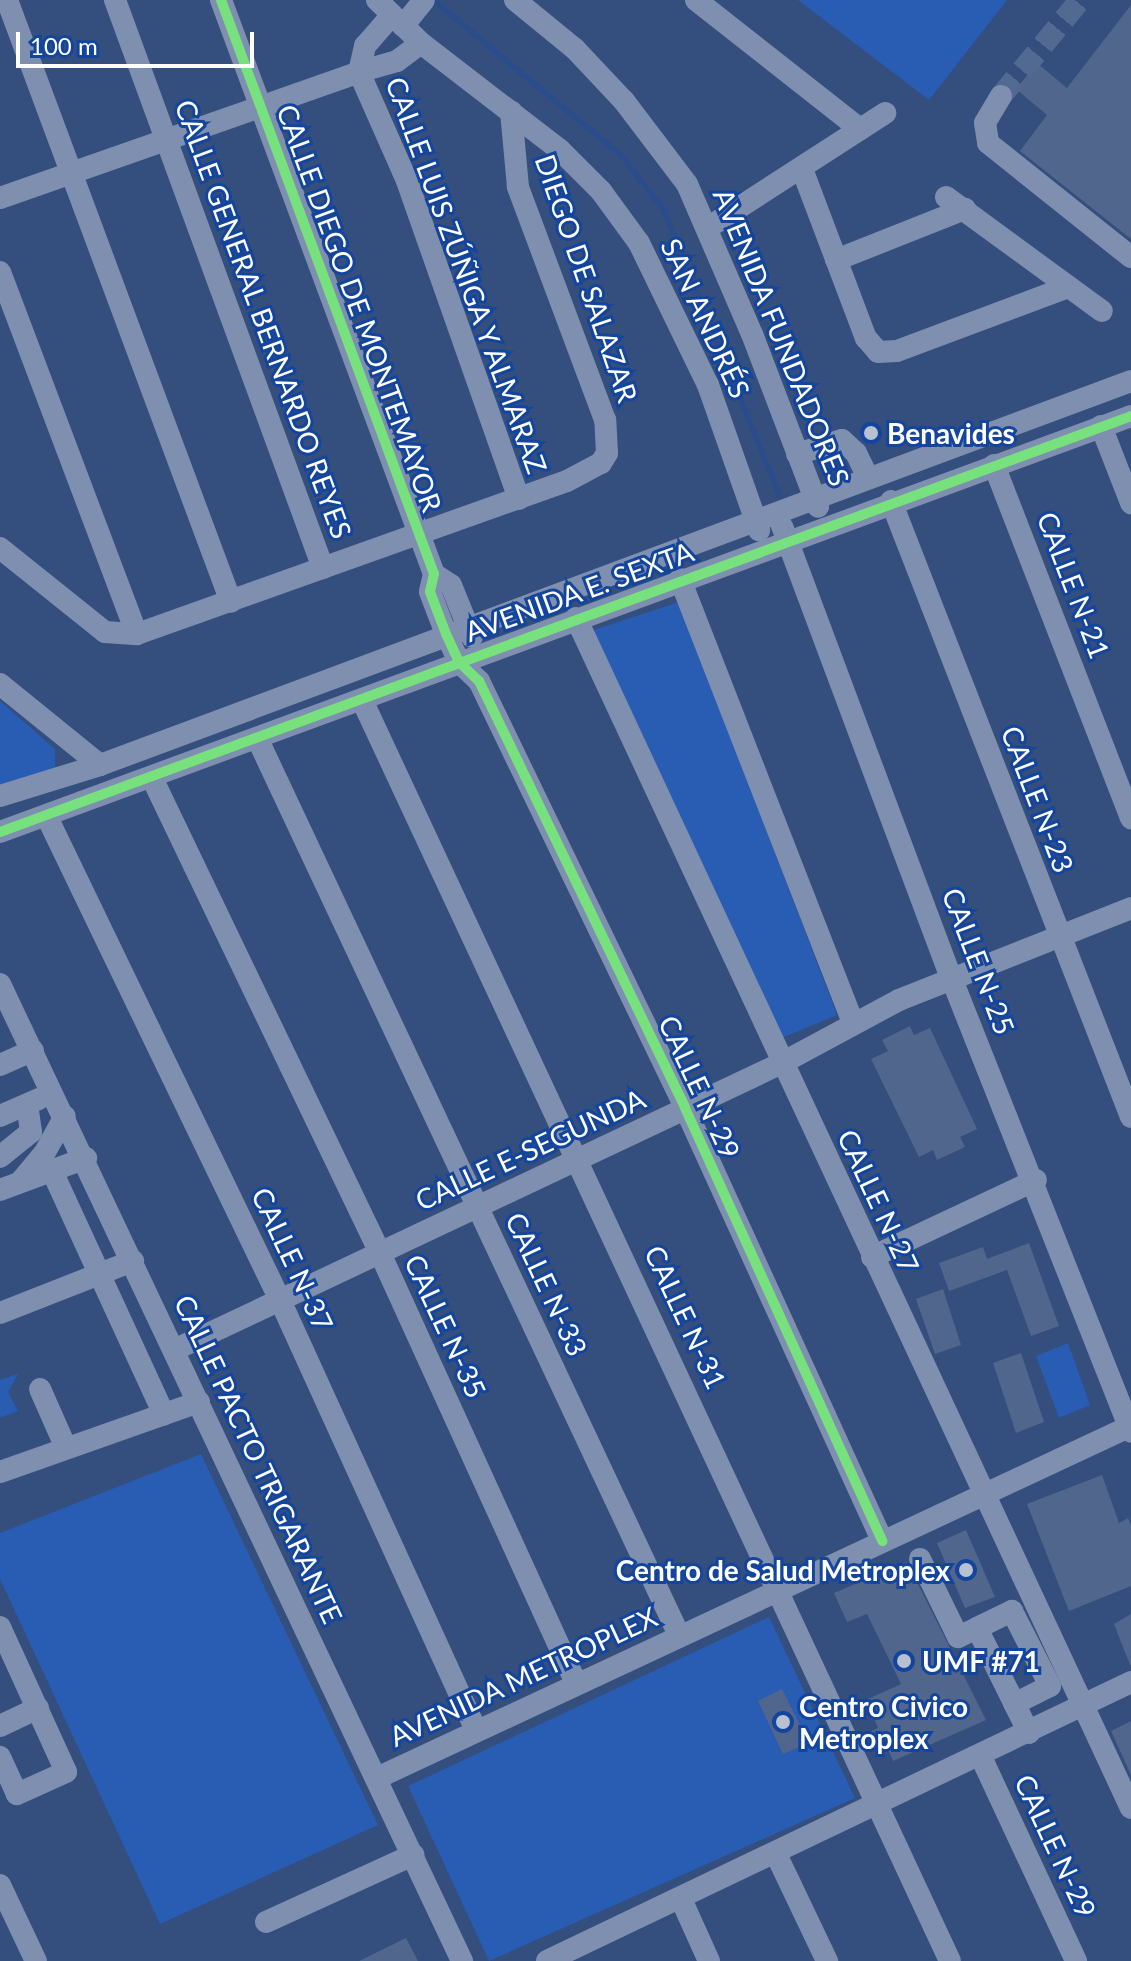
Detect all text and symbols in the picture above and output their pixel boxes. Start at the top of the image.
scale bar [20,16,258,66]
text: 100 m [30,31,98,60]
street label: CALLE LUIS ZÚÑIGA Y ALMARAZ [379,70,555,480]
street label: CALLE GENERAL BERNARDO REYES [169,95,359,543]
street label: CALLE DIEGO DE MONTEMAYOR [270,100,450,516]
street label: DIEGO DE SALAZAR [529,150,645,406]
street label: AVENIDA FUNDADORES [707,183,857,491]
street label: SAN ANDRÉS [654,233,758,403]
place label: Benavides [887,416,1015,450]
marker: Benavides [862,424,880,442]
street label: CALLE N-21 [1031,507,1117,663]
street label: AVENIDA E. SEXTA [460,534,698,648]
street label: CALLE N-23 [995,721,1081,877]
street label: CALLE N-25 [936,883,1022,1039]
street label: CALLE N-29 [652,1010,748,1164]
street label: CALLE E-SEGUNDA [410,1081,650,1217]
street label: CALLE N-27 [831,1124,927,1278]
street label: CALLE N-37 [245,1182,341,1336]
street label: CALLE N-33 [499,1207,595,1361]
street label: CALLE N-31 [638,1240,734,1394]
street label: CALLE N-35 [398,1249,494,1403]
street label: CALLE PACTO TRIGARANTE [168,1289,350,1629]
place label: Centro de Salud Metroplex [616,1553,950,1587]
marker: Centro de Salud Metroplex [957,1561,975,1579]
street label: AVENIDA METROPLEX [383,1599,663,1753]
place label: UMF #71 [922,1644,1041,1678]
marker: UMF #71 [893,1650,915,1672]
place label: Centro Civico Metroplex [799,1689,968,1755]
marker: Centro Civico Metroplex [774,1713,792,1731]
street label: CALLE N-29 [1008,1769,1104,1923]

